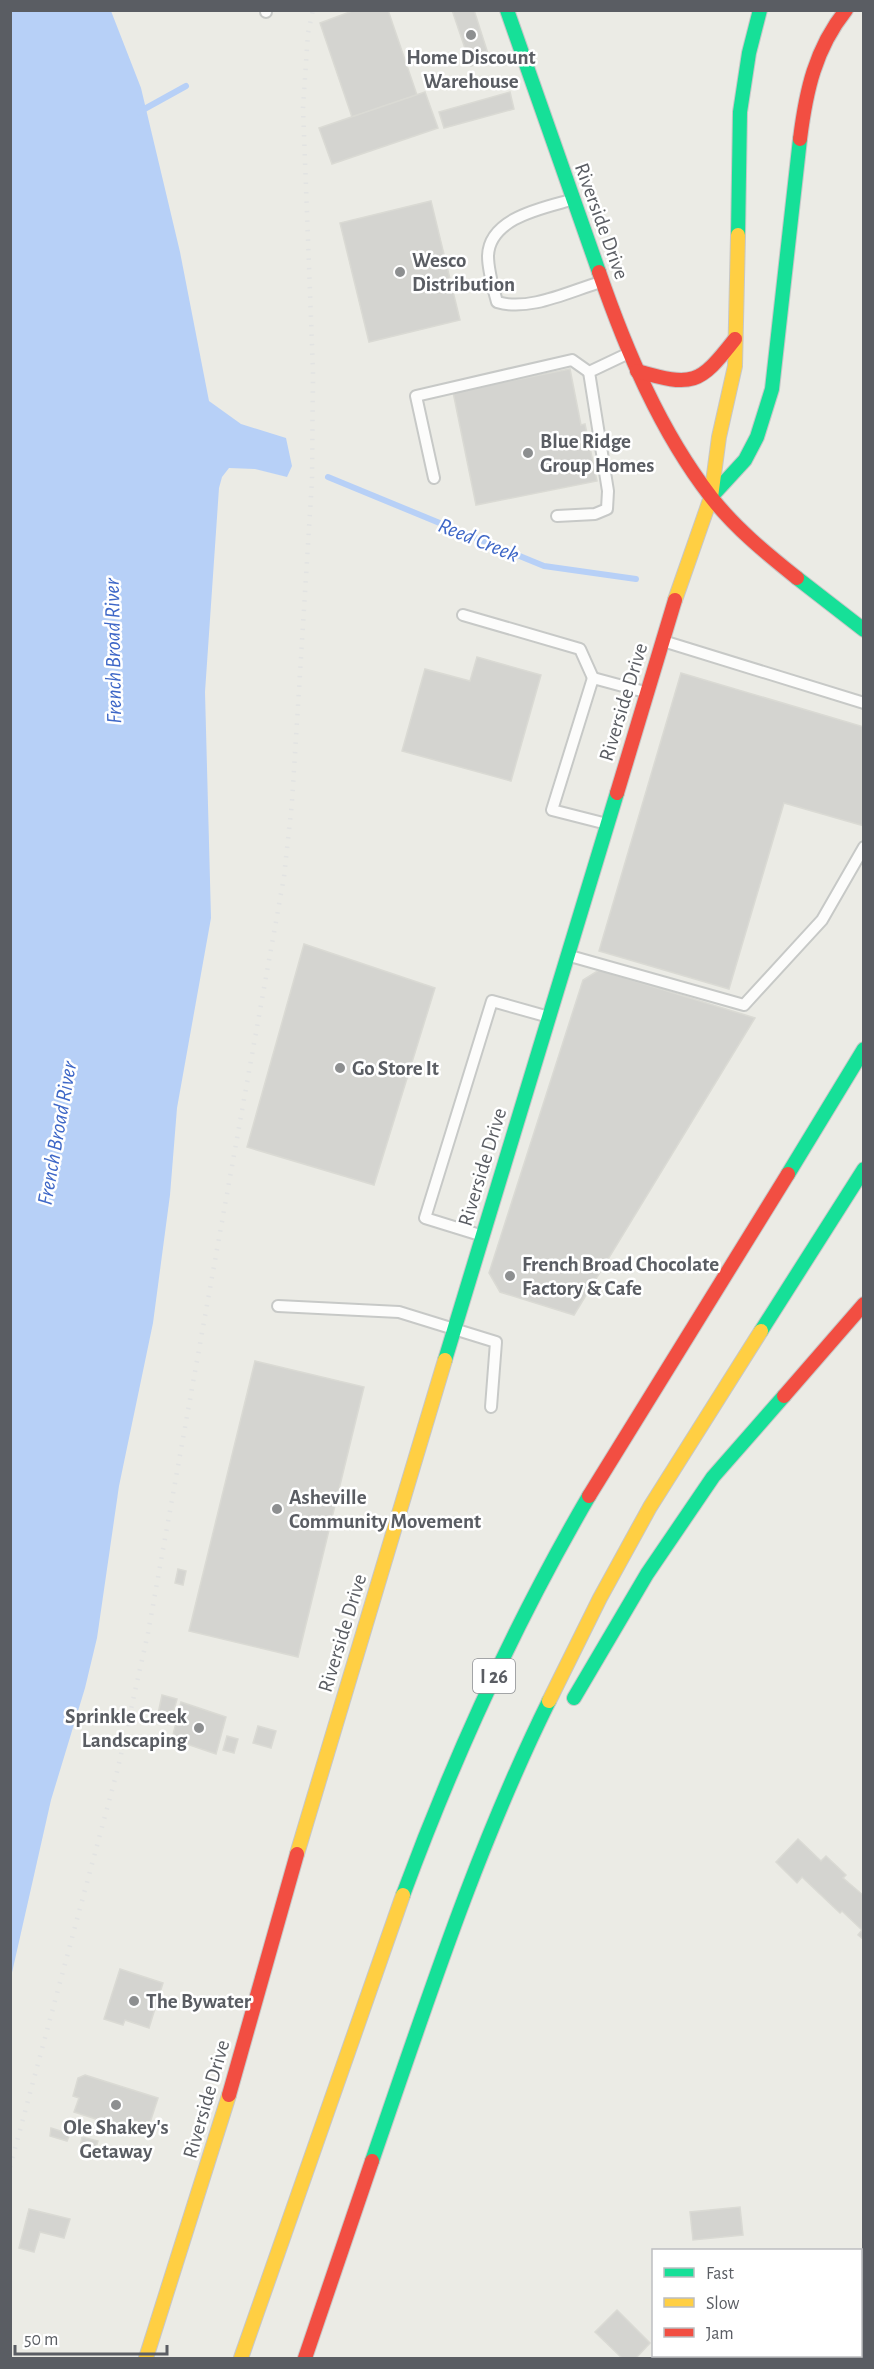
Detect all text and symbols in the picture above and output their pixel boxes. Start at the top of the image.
marker: Home Discount Warehouse [464,28,478,42]
place label: Home Discount Warehouse [406,47,536,92]
street label: Riverside Drive [571,160,632,282]
place label: Wesco Distribution [412,250,515,295]
marker: Wesco Distribution [393,265,407,279]
place label: Blue Ridge Group Homes [540,431,654,476]
marker: Blue Ridge Group Homes [521,446,535,460]
water label: Reed Creek [435,514,522,566]
water label: French Broad River [101,577,125,724]
street label: Riverside Drive [596,641,651,764]
place label: Go Store It [352,1058,439,1079]
water label: French Broad River [34,1059,81,1207]
marker: Go Store It [333,1061,347,1075]
street label: Riverside Drive [455,1106,510,1229]
place label: French Broad Chocolate Factory & Cafe [522,1254,719,1299]
marker: French Broad Chocolate Factory & Cafe [503,1269,517,1283]
place label: Asheville Community Movement [289,1487,481,1532]
marker: Asheville Community Movement [270,1502,284,1516]
street label: Riverside Drive [315,1572,370,1695]
road number: I 26 [473,1659,515,1693]
place label: Sprinkle Creek Landscaping [65,1706,188,1751]
marker: Sprinkle Creek Landscaping [192,1721,206,1735]
place label: The Bywater [146,1991,252,2012]
marker: The Bywater [127,1994,141,2008]
street label: Riverside Drive [180,2037,233,2161]
marker: Ole Shakey's Getaway [109,2098,123,2112]
place label: Ole Shakey's Getaway [63,2117,169,2162]
legend [652,2249,862,2357]
text: Fast [706,2265,734,2283]
text: Slow [706,2295,739,2313]
scale bar [15,2318,166,2356]
text: Jam [706,2325,734,2343]
text: 50 m [24,2331,58,2349]

